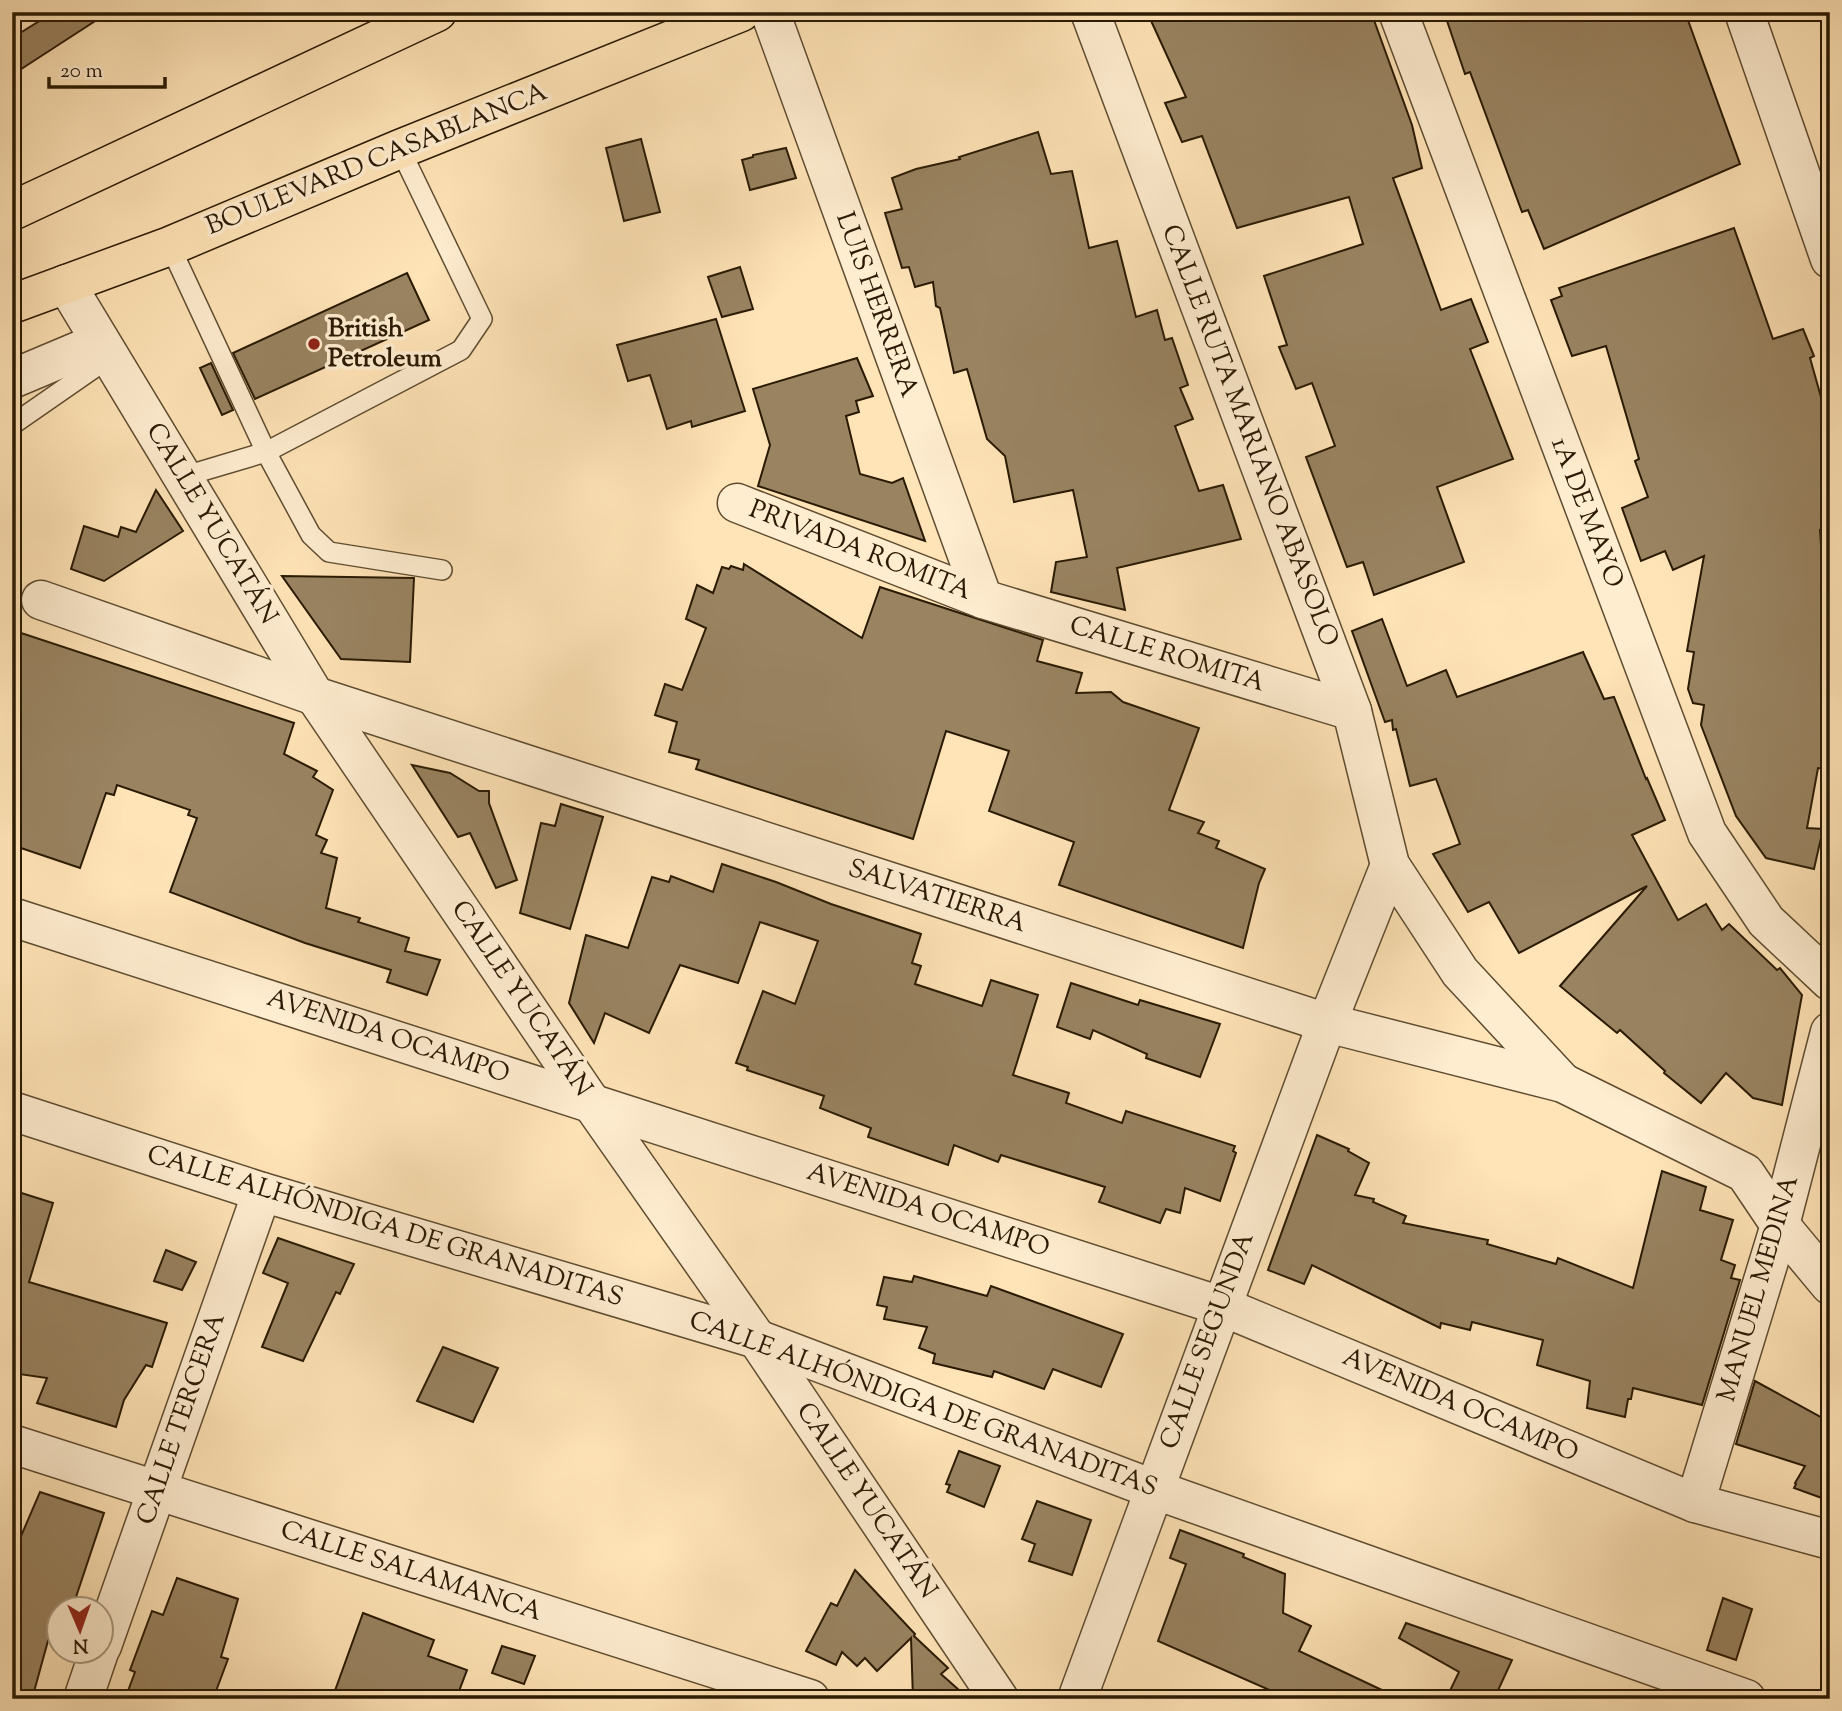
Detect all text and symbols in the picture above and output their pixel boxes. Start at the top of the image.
scale bar [49,46,164,90]
text: 20 m [60,57,103,87]
street label: BOULEVARD CASABLANCA [201,74,553,246]
street label: LUIS HERRERA [825,207,927,403]
street label: CALLE RUTA MARIANO ABASOLO [1151,220,1347,652]
place label: British Petroleum [328,311,442,378]
marker: British Petroleum [306,336,322,352]
street label: CALLE YUCATÁN [136,416,286,632]
street label: 1A DE MAYO [1540,432,1632,594]
street label: PRIVADA ROMITA [743,492,977,610]
street label: CALLE ROMITA [1065,608,1269,702]
street label: SALVATIERRA [843,851,1031,943]
street label: CALLE YUCATÁN [441,893,601,1105]
street label: AVENIDA OCAMPO [262,980,514,1094]
street label: CALLE ALHÓNDIGA DE GRANADITAS [142,1137,628,1317]
street label: AVENIDA OCAMPO [802,1154,1054,1268]
street label: MANUEL MEDINA [1709,1171,1809,1407]
street label: CALLE SEGUNDA [1152,1227,1264,1455]
street label: CALLE ALHÓNDIGA DE GRANADITAS [684,1303,1162,1507]
street label: CALLE TERCERA [128,1308,236,1530]
street label: AVENIDA OCAMPO [1336,1339,1584,1473]
street label: CALLE YUCATÁN [786,1395,946,1607]
street label: CALLE SALAMANCA [276,1512,546,1632]
north arrow [46,1596,116,1666]
text: N [72,1631,89,1658]

